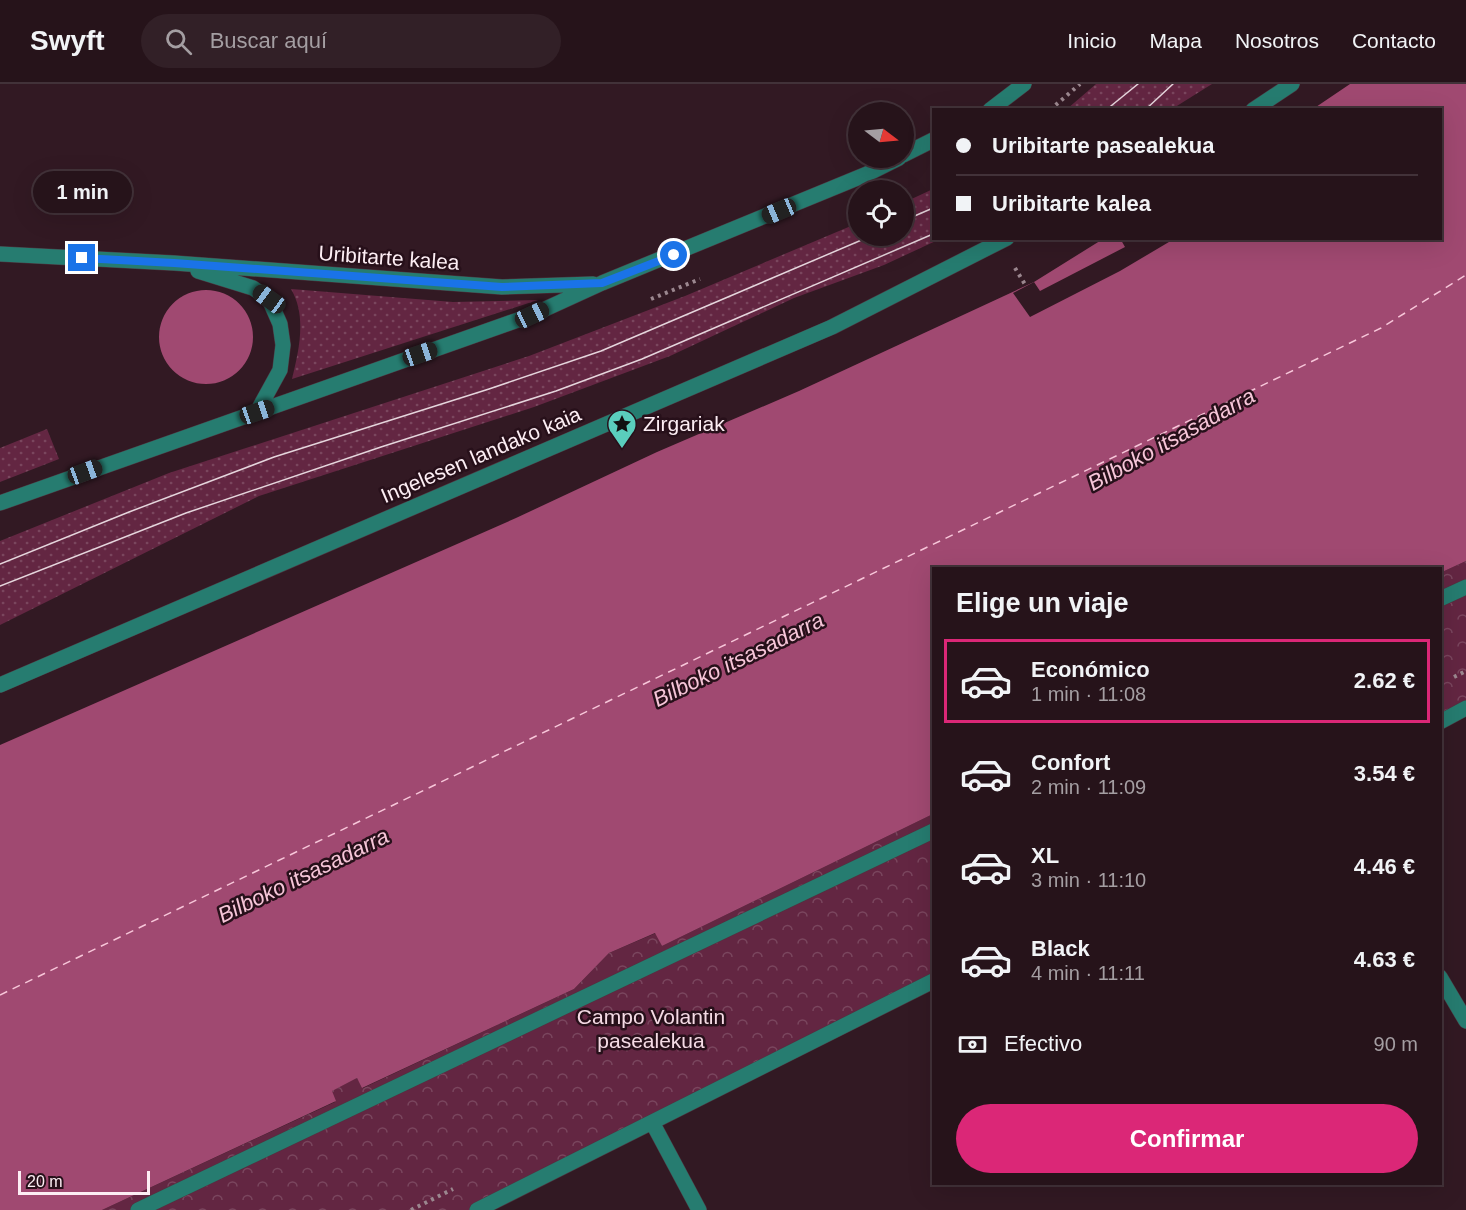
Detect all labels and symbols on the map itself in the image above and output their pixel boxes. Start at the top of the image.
north arrow [848,102,914,168]
callout: 1 min [32,171,132,213]
car [759,196,799,226]
street label: Uribitarte kalea [318,241,461,274]
route start [660,241,687,268]
route end [68,244,95,271]
car [249,281,289,317]
car [512,299,552,331]
car [400,340,440,368]
water label: Bilboko itsasadarra [1083,383,1259,496]
car [237,398,277,426]
street label: Ingelesen landako kaia [377,402,584,507]
place icon: Zirgariak [606,408,638,450]
place label: Zirgariak [643,412,725,435]
car [65,457,105,487]
water label: Bilboko itsasadarra [649,607,828,712]
water label: Bilboko itsasadarra [214,823,393,928]
park label: Campo Volantin pasealekua [577,1005,725,1052]
scale bar [18,1168,150,1196]

